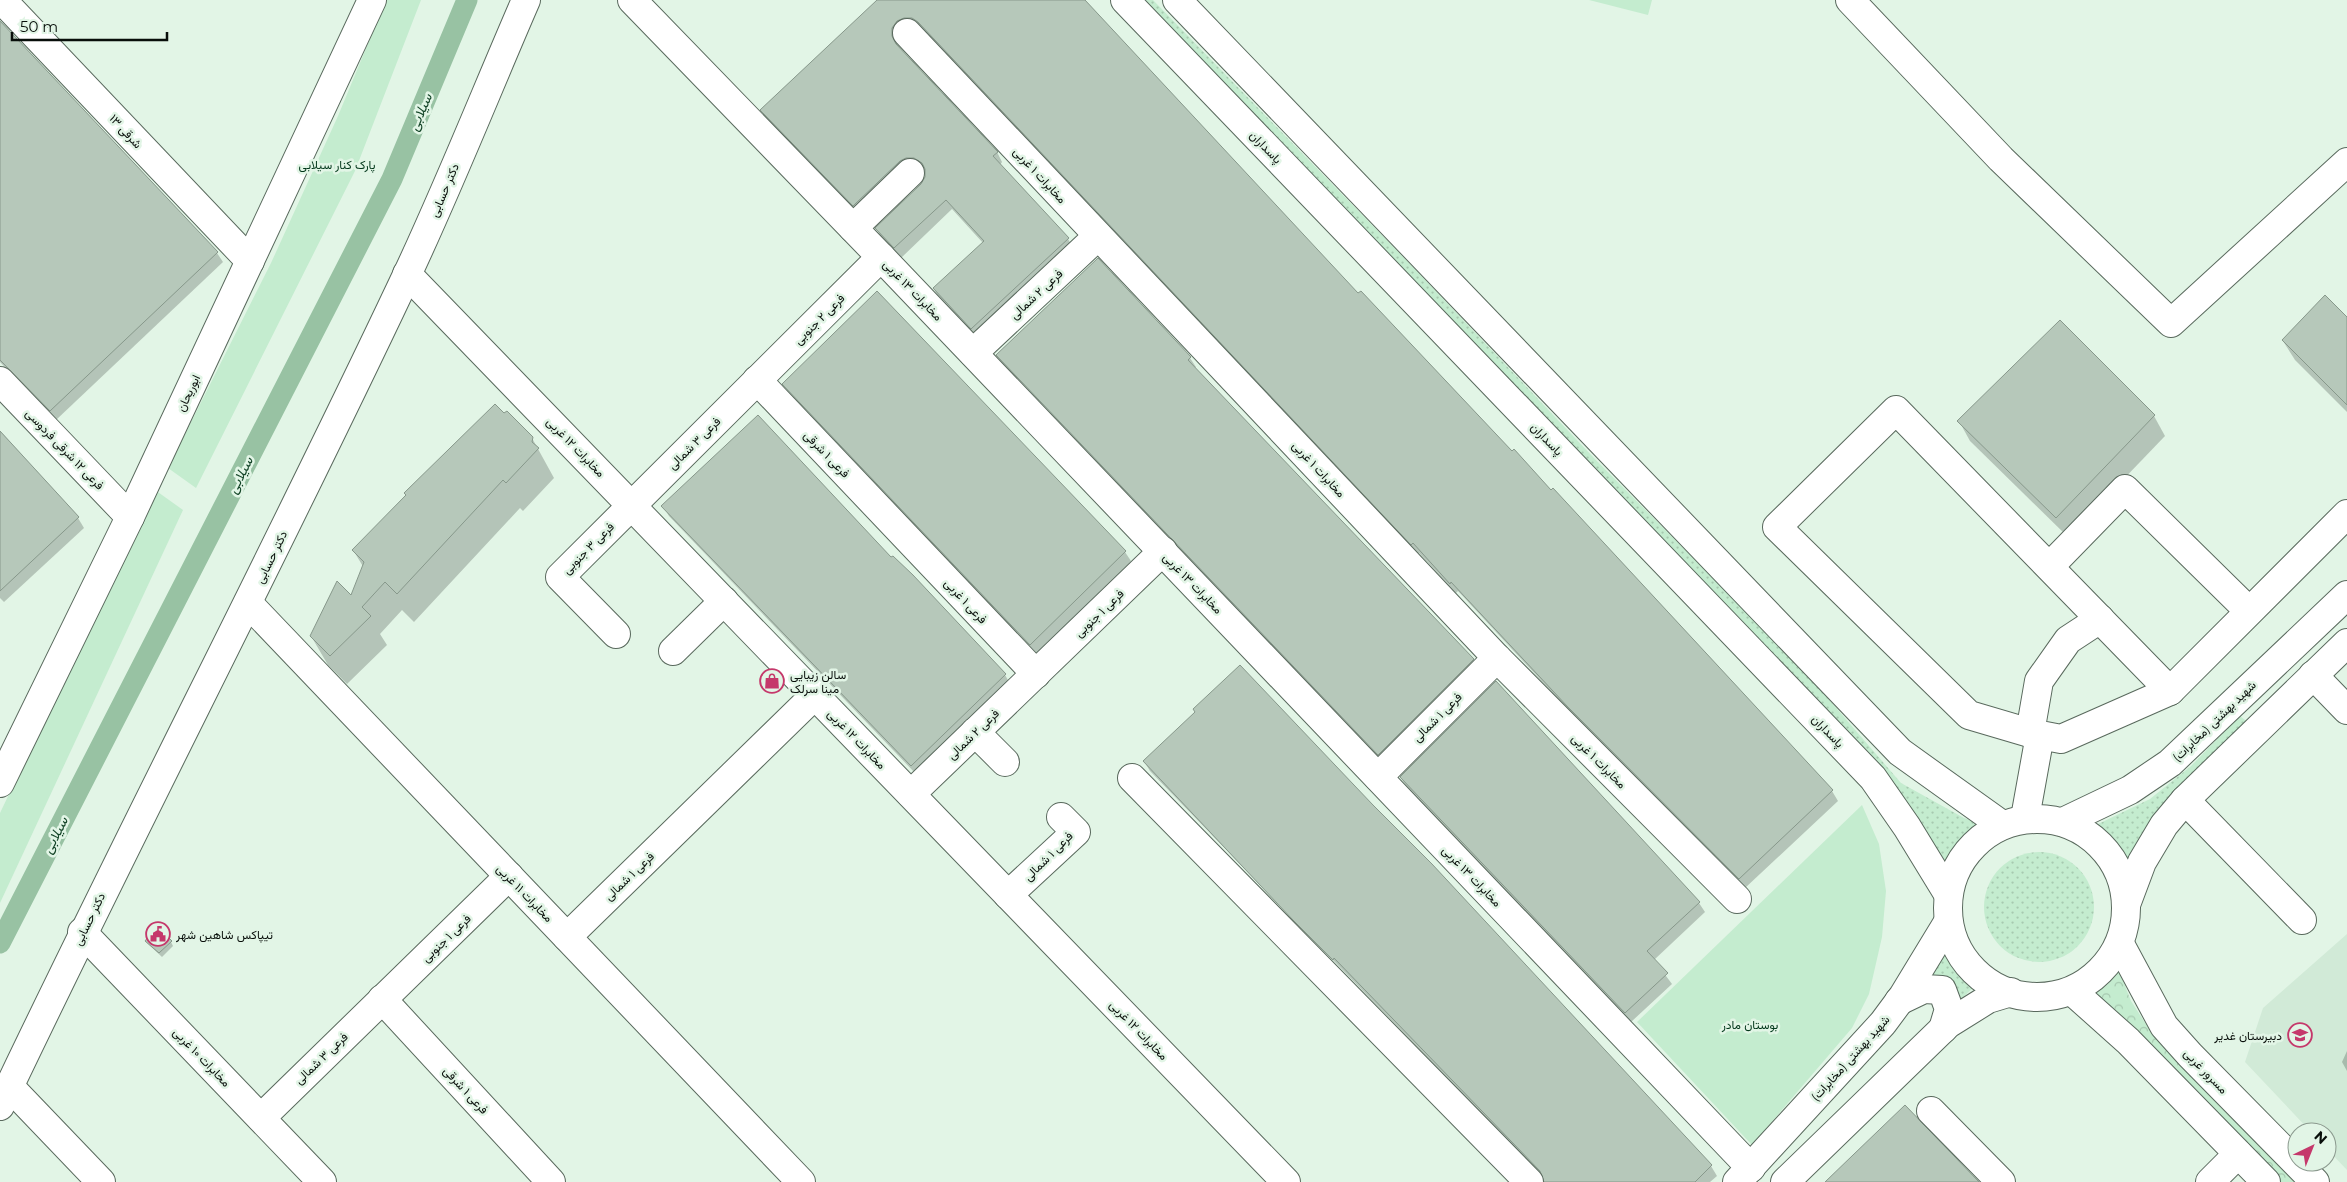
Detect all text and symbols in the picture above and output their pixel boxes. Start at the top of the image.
scale bar [12,10,168,42]
text: 50 m [20,17,58,36]
water label: سیلابی [404,90,436,134]
street label: ۱۳ شرقی [106,111,145,152]
street label: پاسداران [1246,128,1285,167]
street label: مخابرات ۱ غربی [1010,144,1070,207]
park label: پارک کنار سیلابی [299,157,376,173]
street label: دکتر حسابی [426,161,463,219]
street label: مخابرات ۱۳ غربی [879,256,946,324]
street label: فرعی ۲ شمالی [1007,266,1066,323]
street label: فرعی ۲ جنوبی [790,290,848,348]
street label: ابوریحان [173,372,204,414]
street label: فرعی ۱۲ شرقی فردوسی [22,405,107,493]
street label: مخابرات ۱۲ غربی [543,414,608,481]
street label: فرعی ۳ شمالی [665,414,724,473]
street label: پاسداران [1527,420,1566,459]
street label: فرعی ۱ شرقی [800,427,853,481]
street label: مخابرات ۱ غربی [1289,438,1349,501]
water label: سیلابی [223,453,257,496]
street label: فرعی ۳ جنوبی [559,519,618,578]
street label: دکتر حسابی [252,528,291,586]
street label: مخابرات ۱۳ غربی [1159,549,1226,617]
street label: فرعی ۱ غربی [941,575,991,627]
street label: فرعی ۱ جنوبی [1071,586,1128,641]
place label: سالن زیبایی مینا سرلک [790,667,846,697]
shop icon: سالن زیبایی مینا سرلک [759,668,785,694]
street label: شهید بهشتی (مخابرات) [2169,677,2260,765]
street label: فرعی ۱ شمالی [1409,689,1466,746]
street label: فرعی ۲ شمالی [944,705,1003,763]
street label: مخابرات ۱۲ غربی [824,706,889,773]
street label: پاسداران [1808,712,1847,751]
street label: مخابرات ۱ غربی [1568,731,1629,792]
water label: سیلابی [38,813,72,856]
street label: فرعی ۱ شمالی [1020,828,1077,885]
street label: مخابرات ۱۳ غربی [1438,842,1505,910]
street label: فرعی ۱ شمالی [601,848,658,904]
street label: مخابرات ۱۱ غربی [493,861,556,926]
street label: دکتر حسابی [70,890,109,948]
street label: فرعی ۱ جنوبی [418,911,475,966]
public building icon: تیپاکس شاهین شهر [145,921,171,947]
place label: تیپاکس شاهین شهر [175,927,273,943]
street label: مخابرات ۱۲ غربی [1106,997,1171,1064]
street label: شهید بهشتی (مخابرات) [1807,1012,1893,1105]
park label: بوستان مادر [1721,1017,1778,1033]
school or university icon: دبیرستان غدیر [2287,1022,2313,1048]
street label: مخابرات ۱۰ غربی [169,1024,234,1090]
place label: دبیرستان غدیر [2213,1028,2282,1044]
street label: فرعی ۳ شمالی [291,1029,351,1088]
street label: مسرور غربی [2180,1045,2231,1097]
street label: فرعی ۱ شرقی [439,1063,492,1118]
north arrow [2287,1122,2337,1172]
text: N [2311,1127,2331,1148]

